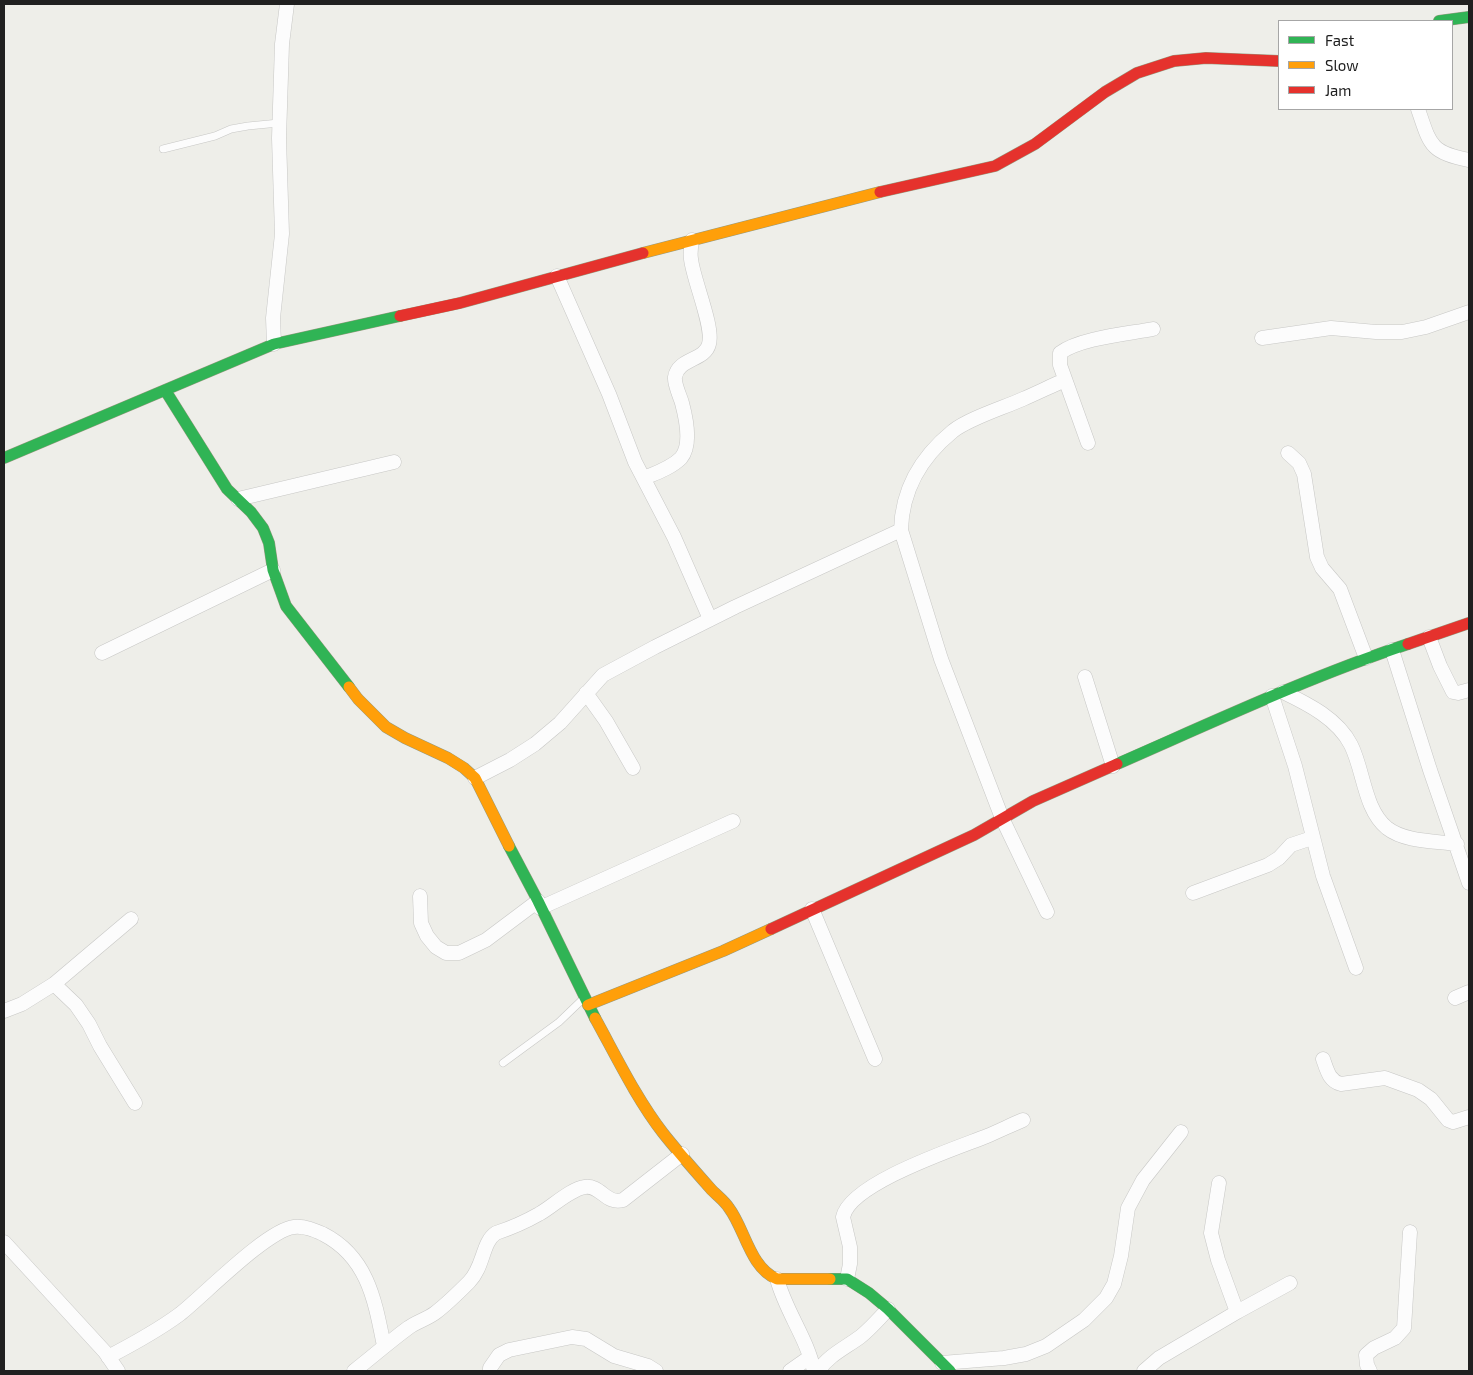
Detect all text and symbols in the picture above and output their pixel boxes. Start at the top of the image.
legend [1278,20,1453,110]
text: Fast [1325,31,1354,49]
text: Slow [1325,56,1359,74]
text: Jam [1325,81,1351,99]

